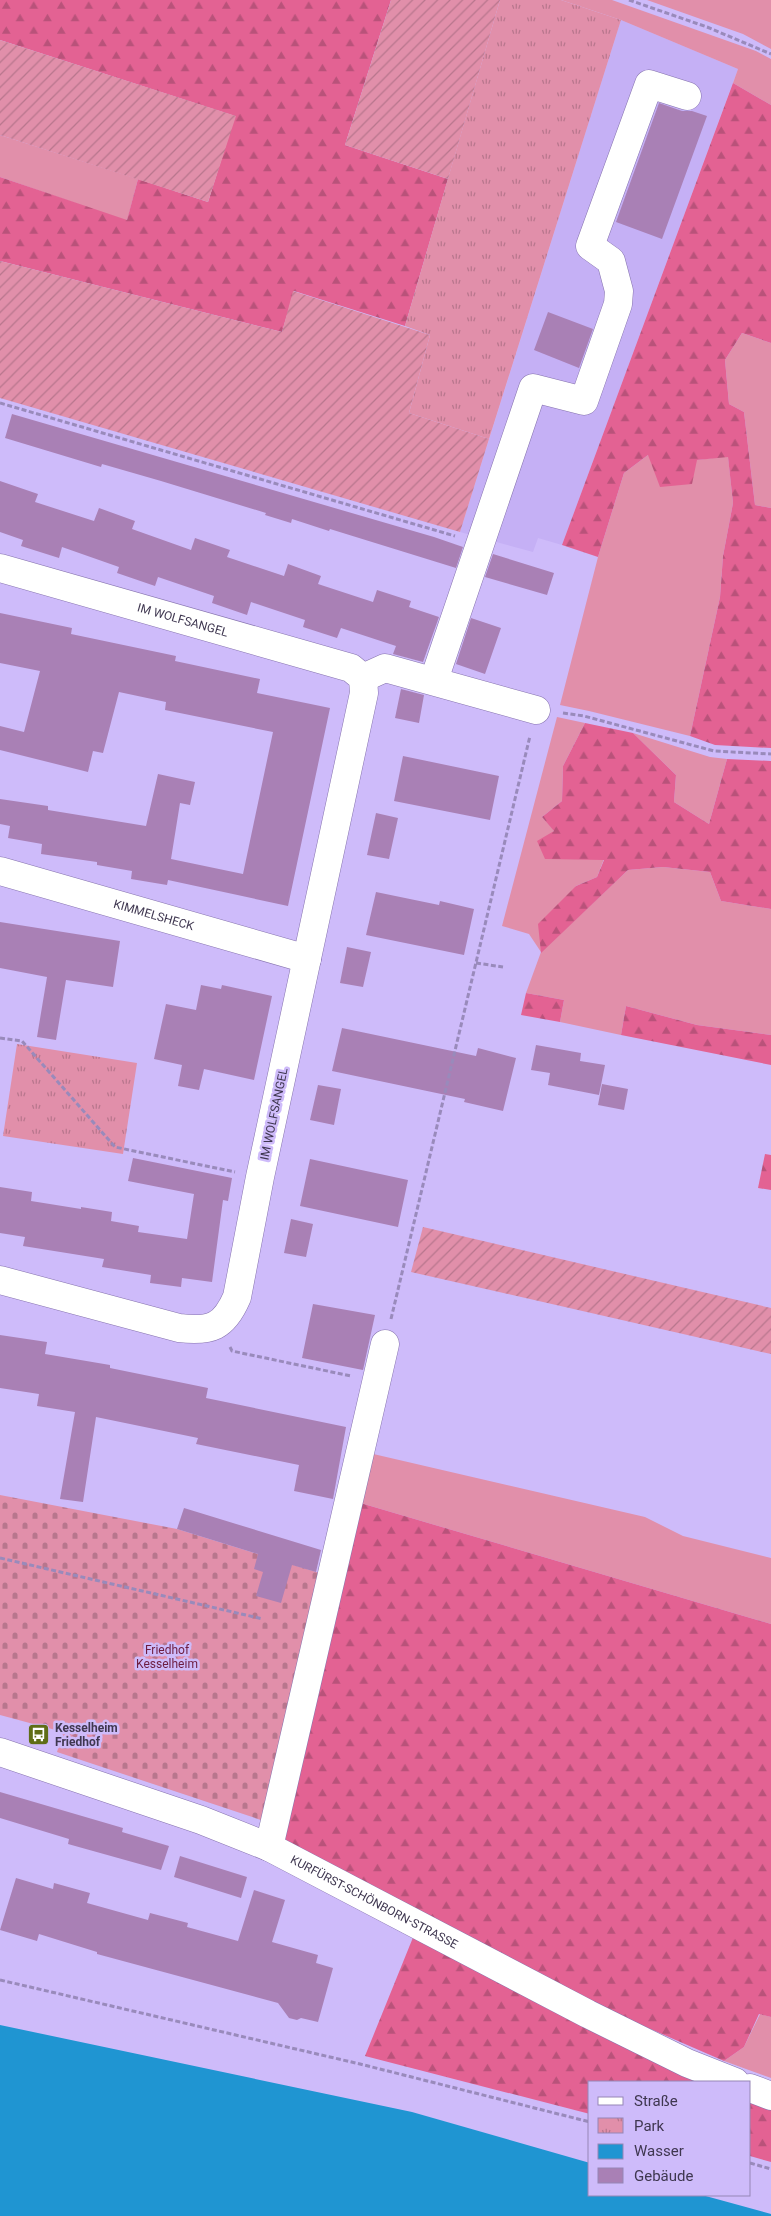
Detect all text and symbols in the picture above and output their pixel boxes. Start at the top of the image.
street label: IM WOLFSANGEL [136,600,230,640]
street label: KIMMELSHECK [112,897,196,933]
street label: IM WOLFSANGEL [257,1066,291,1161]
park label: Friedhof Kesselheim [136,1643,198,1671]
place label: Kesselheim Friedhof [55,1721,118,1749]
bus stop icon: Kesselheim Friedhof [27,1723,51,1747]
street label: KURFÜRST-SCHÖNBORN-STRASSE [288,1853,460,1952]
legend [588,2081,751,2196]
text: Straße [634,2092,678,2110]
text: Park [634,2117,665,2135]
text: Wasser [634,2142,684,2160]
text: Gebäude [634,2167,693,2185]

